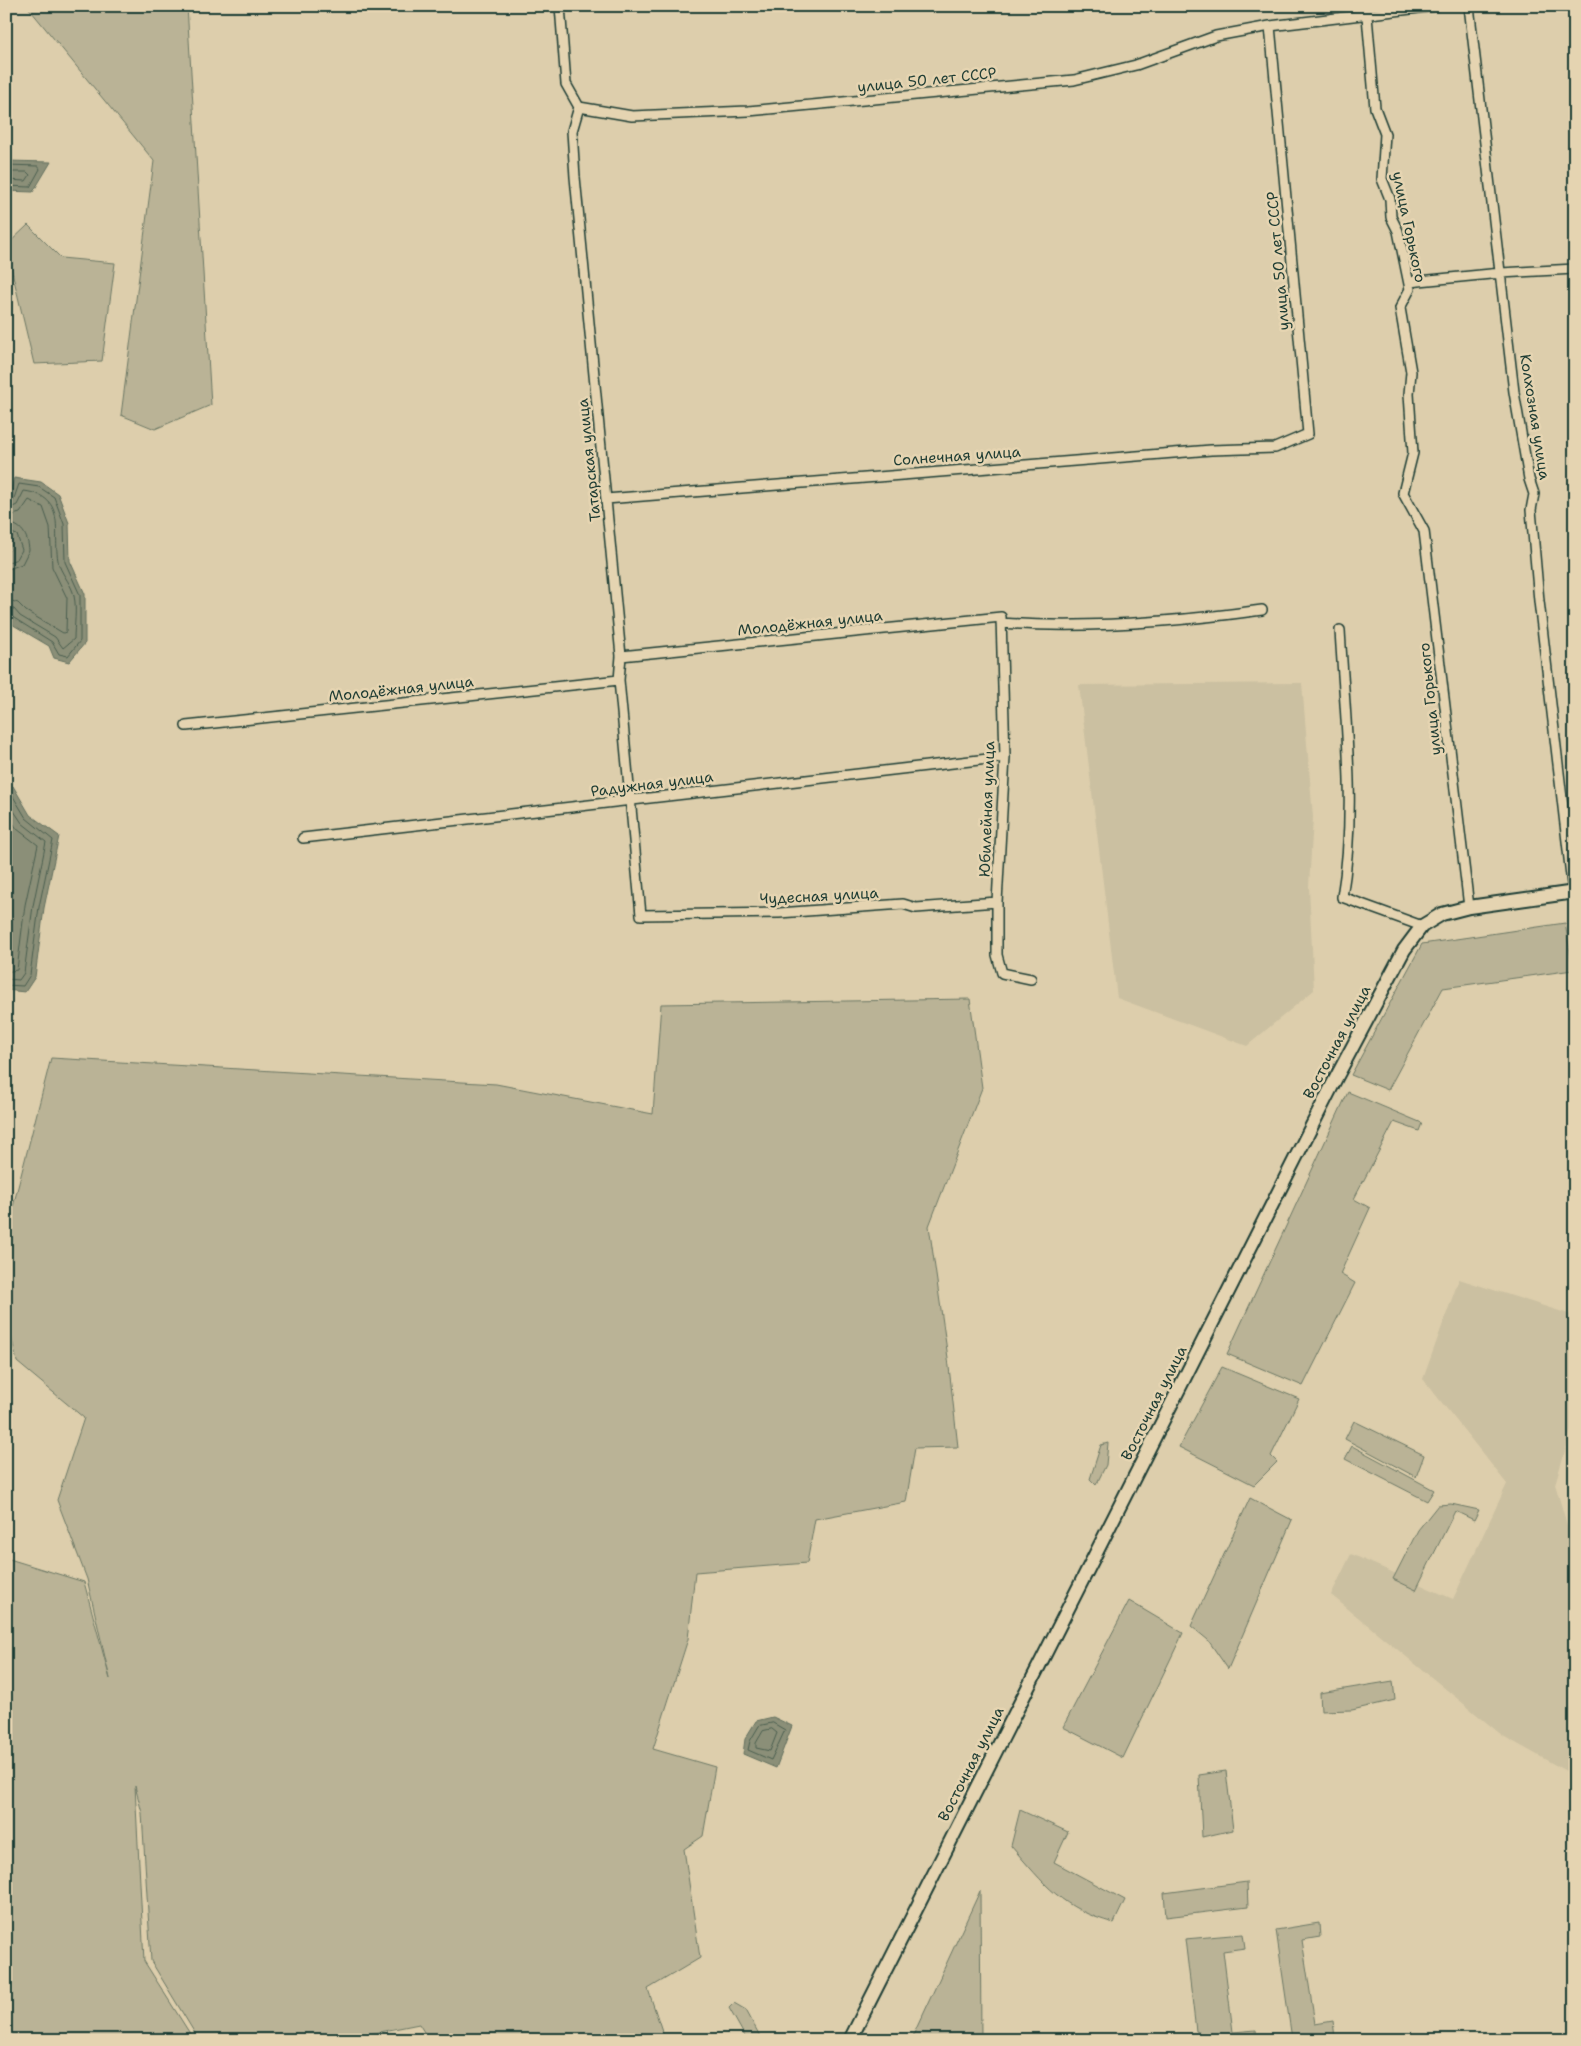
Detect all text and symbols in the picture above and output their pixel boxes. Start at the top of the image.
street label: улица 50 лет СССР [857,63,998,97]
street label: улица Горького [1387,170,1431,284]
street label: улица 50 лет СССР [1262,190,1294,331]
street label: Колхозная улица [1515,353,1555,482]
street label: Татарская улица [573,397,605,523]
street label: Солнечная улица [893,442,1022,470]
street label: Молодёжная улица [736,605,884,641]
street label: улица Горького [1414,642,1446,756]
street label: Молодёжная улица [327,671,475,707]
street label: Юбилейная улица [975,740,999,877]
street label: Радужная улица [590,766,715,801]
street label: Чудесная улица [759,883,880,909]
street label: Восточная улица [1299,981,1376,1102]
street label: Восточная улица [1116,1342,1192,1464]
street label: Восточная улица [933,1703,1009,1825]

